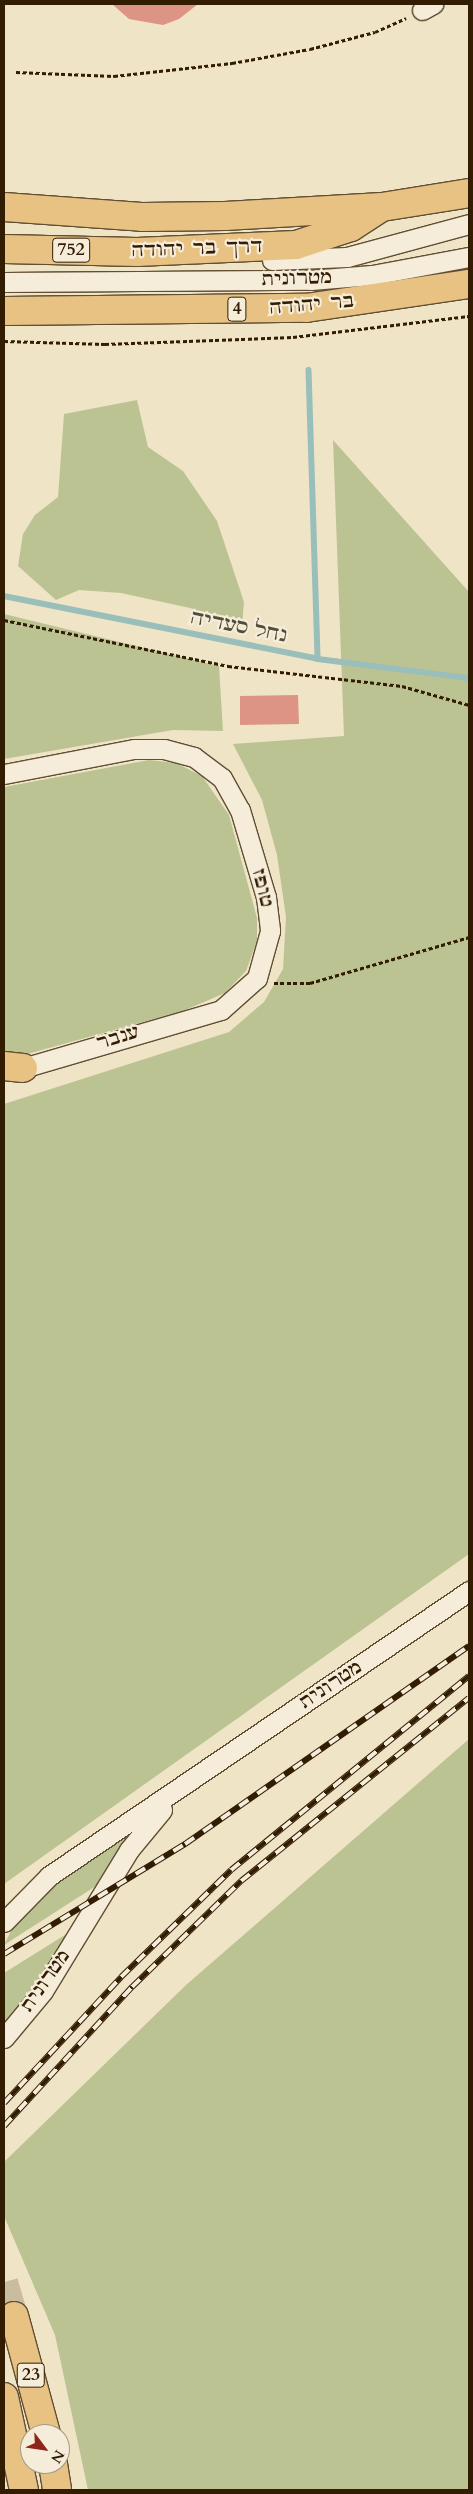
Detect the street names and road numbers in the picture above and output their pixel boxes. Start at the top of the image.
road number: 752 [51,234,91,266]
street label: דרך בר יהודה [136,235,258,263]
street label: מטרונית [261,266,333,292]
street label: בר יהודה [271,290,353,320]
road number: 4 [227,294,247,324]
street label: טופז [246,866,278,910]
street label: ענבר [94,1021,142,1055]
street label: מטרונית [295,1656,367,1714]
street label: מטרונית [16,1945,76,2017]
road number: 23 [16,2360,46,2390]

